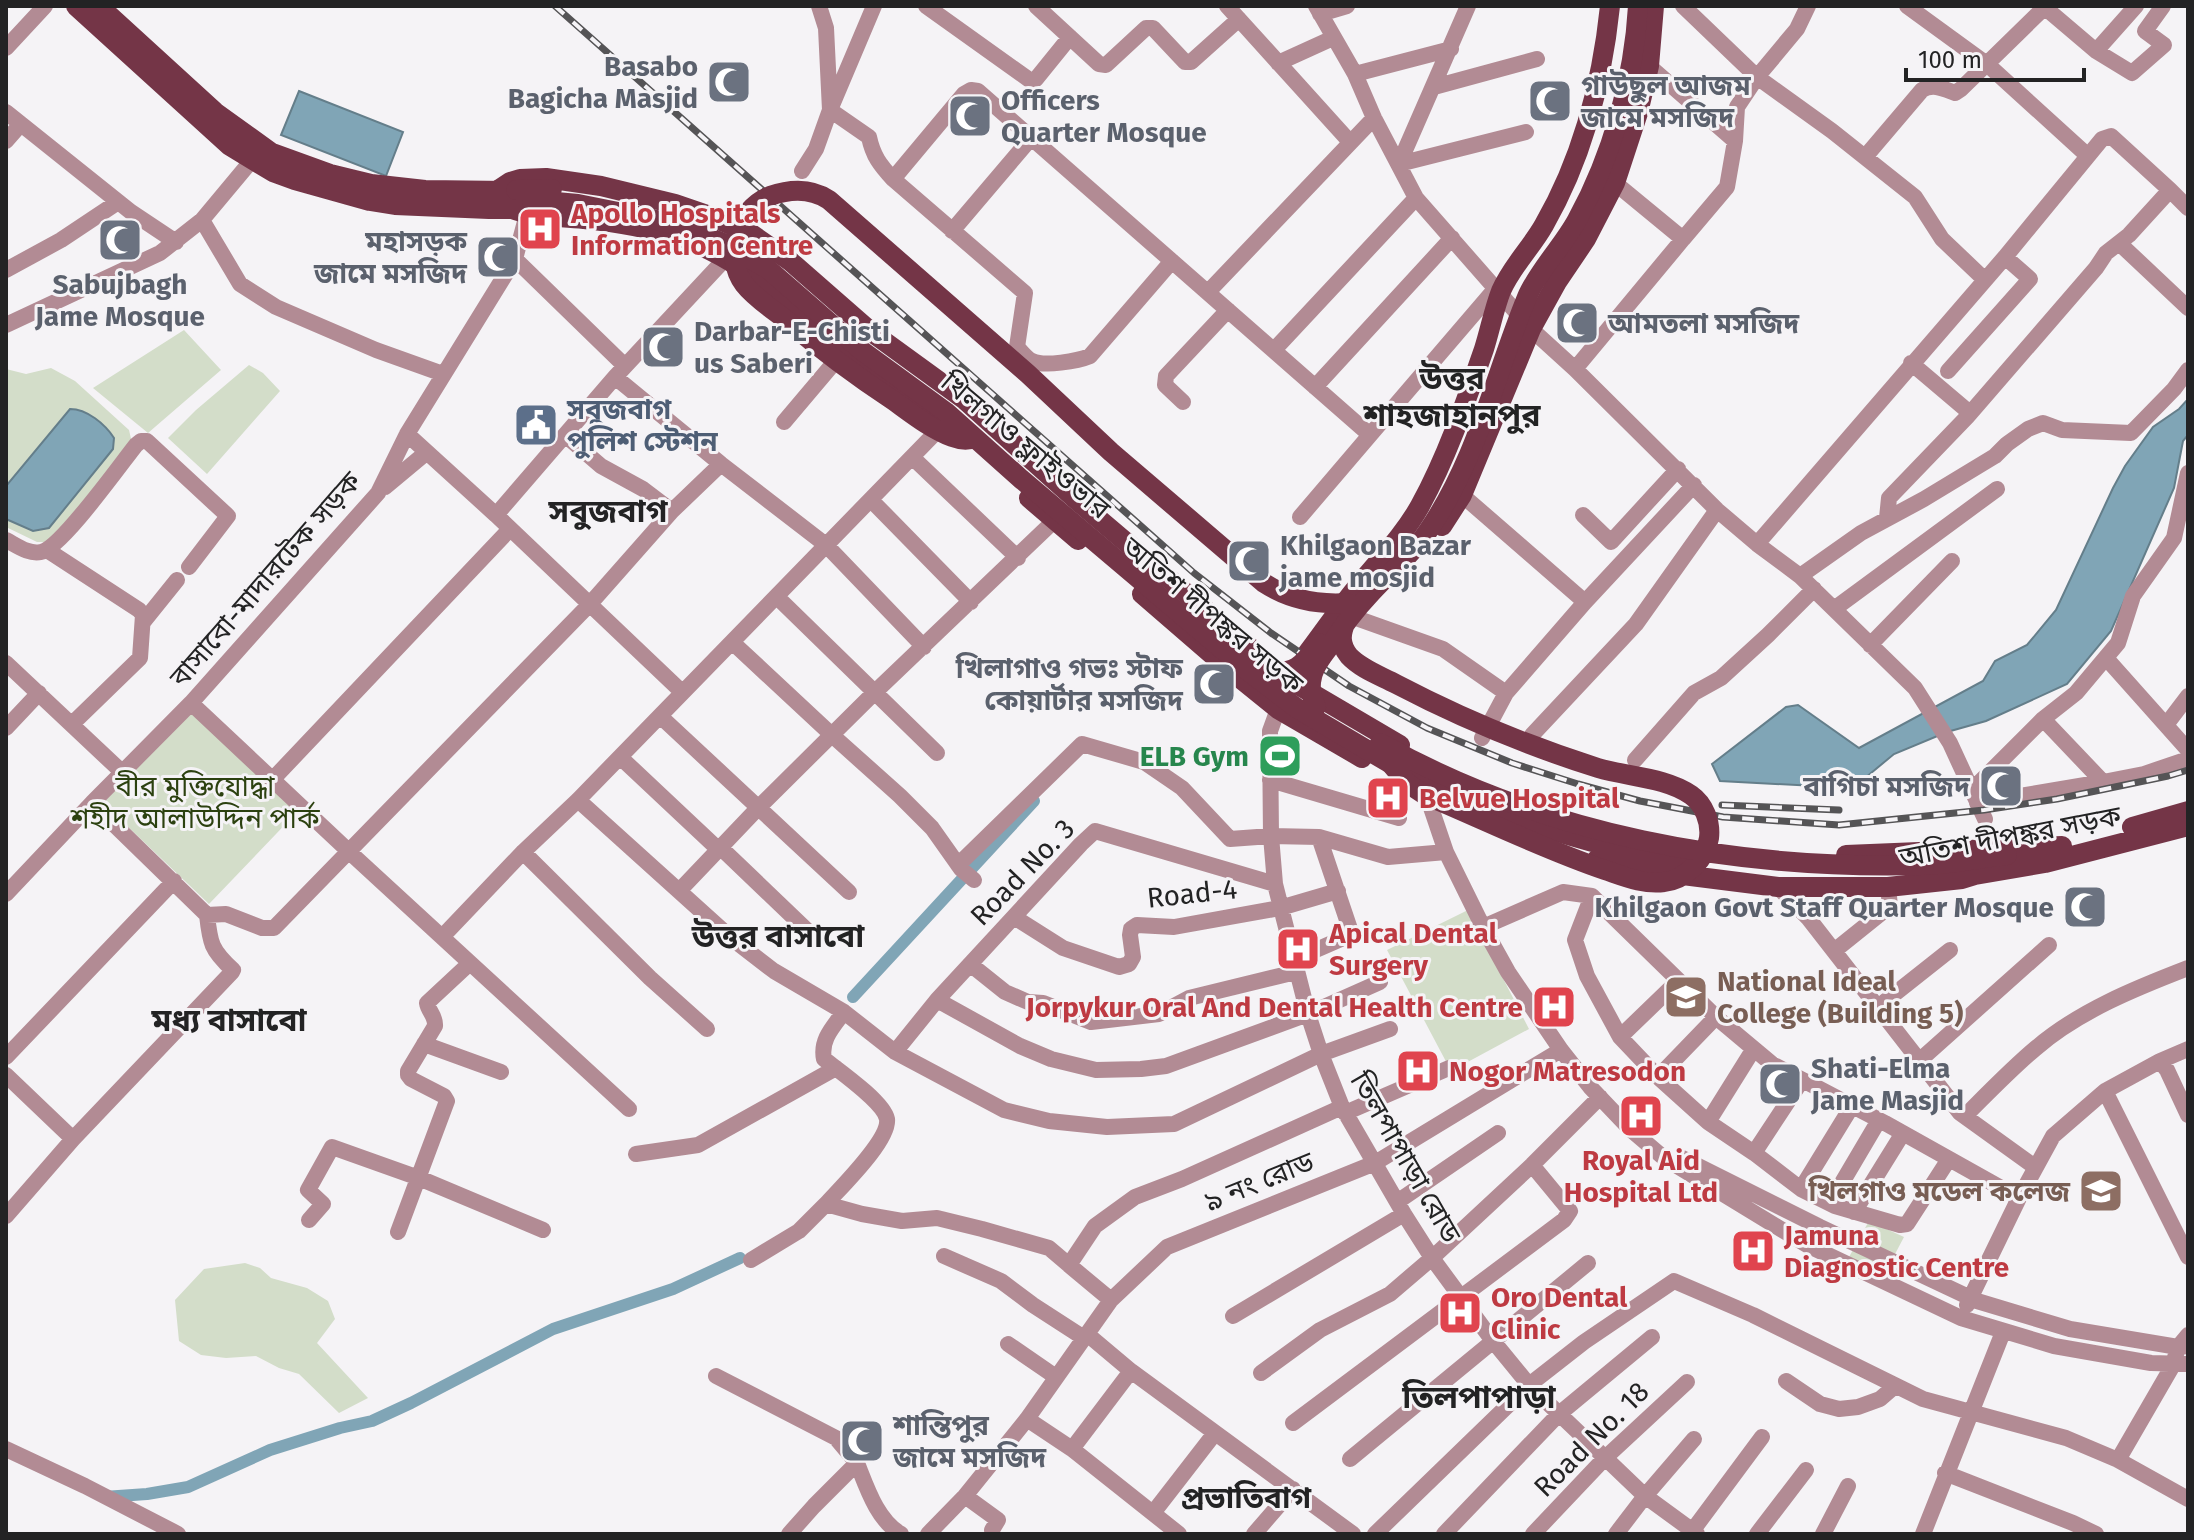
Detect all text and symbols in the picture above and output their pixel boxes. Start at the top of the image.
scale bar [1906,32,2084,82]
text: 100 m [1918,46,1982,74]
place label: Basabo Bagicha Masjid [508,50,698,115]
mosque icon: Basabo Bagicha Masjid [705,58,753,106]
place label: গাউছুল আজম জামে মসজিদ [1580,69,1751,134]
mosque icon: গাউছুল আজম জামে মসজিদ [1526,77,1574,125]
place label: Officers Quarter Mosque [1001,84,1207,149]
mosque icon: Officers Quarter Mosque [946,92,994,140]
place label: Apollo Hospitals Information Centre [570,197,813,262]
hospital icon: Apollo Hospitals Information Centre [516,205,564,253]
mosque icon: Sabujbagh Jame Mosque [96,216,144,264]
place label: মহাসড়ক জামে মসজিদ [313,225,468,290]
mosque icon: মহাসড়ক জামে মসজিদ [474,233,522,281]
place label: Sabujbagh Jame Mosque [34,268,205,333]
mosque icon: আমতলা মসজিদ [1553,299,1601,347]
place label: আমতলা মসজিদ [1607,307,1800,340]
place label: Darbar-E-Chisti us Saberi [694,315,890,380]
mosque icon: Darbar-E-Chisti us Saberi [639,323,687,371]
district label: উত্তর শাহজাহানপুর [1363,359,1541,434]
street label: খিলগাও ফ্লাইওভার [934,364,1117,526]
place label: সবুজবাগ পুলিশ স্টেশন [566,393,718,459]
public building icon: সবুজবাগ পুলিশ স্টেশন [512,401,560,449]
street label: বাসাবো-মাদারটেক সড়ক [162,465,368,694]
district label: সবুজবাগ [547,492,669,530]
place label: Khilgaon Bazar jame mosjid [1278,529,1472,594]
street label: অতিশ দীপঙ্কর সড়ক [1115,530,1310,701]
mosque icon: Khilgaon Bazar jame mosjid [1225,537,1273,585]
place label: খিলাগাও গভঃ স্টাফ কোয়ার্টার মসজিদ [955,652,1184,717]
mosque icon: খিলাগাও গভঃ স্টাফ কোয়ার্টার মসজিদ [1190,660,1238,708]
sports icon: ELB Gym [1256,732,1304,780]
place label: ELB Gym [1140,740,1249,773]
mosque icon: বাগিচা মসজিদ [1977,762,2025,810]
park label: বীর মুক্তিযোদ্ধা শহীদ আলাউদ্দিন পার্ক [69,770,320,835]
place label: বাগিচা মসজিদ [1802,770,1971,803]
hospital icon: Belvue Hospital [1364,774,1412,822]
place label: Belvue Hospital [1419,782,1620,815]
street label: অতিশ দীপঙ্কর সড়ক [1895,799,2124,874]
street label: Road No. 3 [963,812,1081,932]
street label: Road-4 [1145,872,1239,915]
mosque icon: Khilgaon Govt Staff Quarter Mosque [2061,883,2109,931]
place label: Khilgaon Govt Staff Quarter Mosque [1595,891,2054,924]
district label: উত্তর বাসাবো [691,917,865,955]
place label: Apical Dental Surgery [1328,917,1498,982]
hospital icon: Apical Dental Surgery [1274,925,1322,973]
place label: National Ideal College (Building 5) [1717,965,1963,1030]
school or university icon: National Ideal College (Building 5) [1662,973,1710,1021]
hospital icon: Jorpykur Oral And Dental Health Centre [1530,983,1578,1031]
place label: Jorpykur Oral And Dental Health Centre [1025,991,1523,1024]
district label: মধ্য বাসাবো [150,1001,307,1039]
hospital icon: Nogor Matresodon [1394,1047,1442,1095]
place label: Shati-Elma Jame Masjid [1810,1052,1964,1117]
place label: Nogor Matresodon [1449,1055,1686,1088]
mosque icon: Shati-Elma Jame Masjid [1756,1060,1804,1108]
street label: তিলপাপাড়া রোড [1343,1065,1468,1249]
hospital icon: Royal Aid Hospital Ltd [1617,1092,1665,1140]
street label: ৯ নং রোড [1200,1144,1320,1218]
place label: Royal Aid Hospital Ltd [1564,1144,1718,1209]
school or university icon: খিলগাও মডেল কলেজ [2077,1167,2125,1215]
place label: খিলগাও মডেল কলেজ [1808,1175,2071,1208]
place label: Jamuna Diagnostic Centre [1783,1219,2009,1284]
hospital icon: Jamuna Diagnostic Centre [1729,1227,1777,1275]
place label: Oro Dental Clinic [1491,1281,1628,1346]
hospital icon: Oro Dental Clinic [1436,1289,1484,1337]
street label: Road No. 18 [1527,1375,1656,1504]
district label: তিলপাপাড়া [1401,1378,1557,1416]
place label: শান্তিপুর জামে মসজিদ [892,1409,1047,1474]
mosque icon: শান্তিপুর জামে মসজিদ [838,1417,886,1465]
district label: প্রভাতিবাগ [1181,1480,1311,1516]

